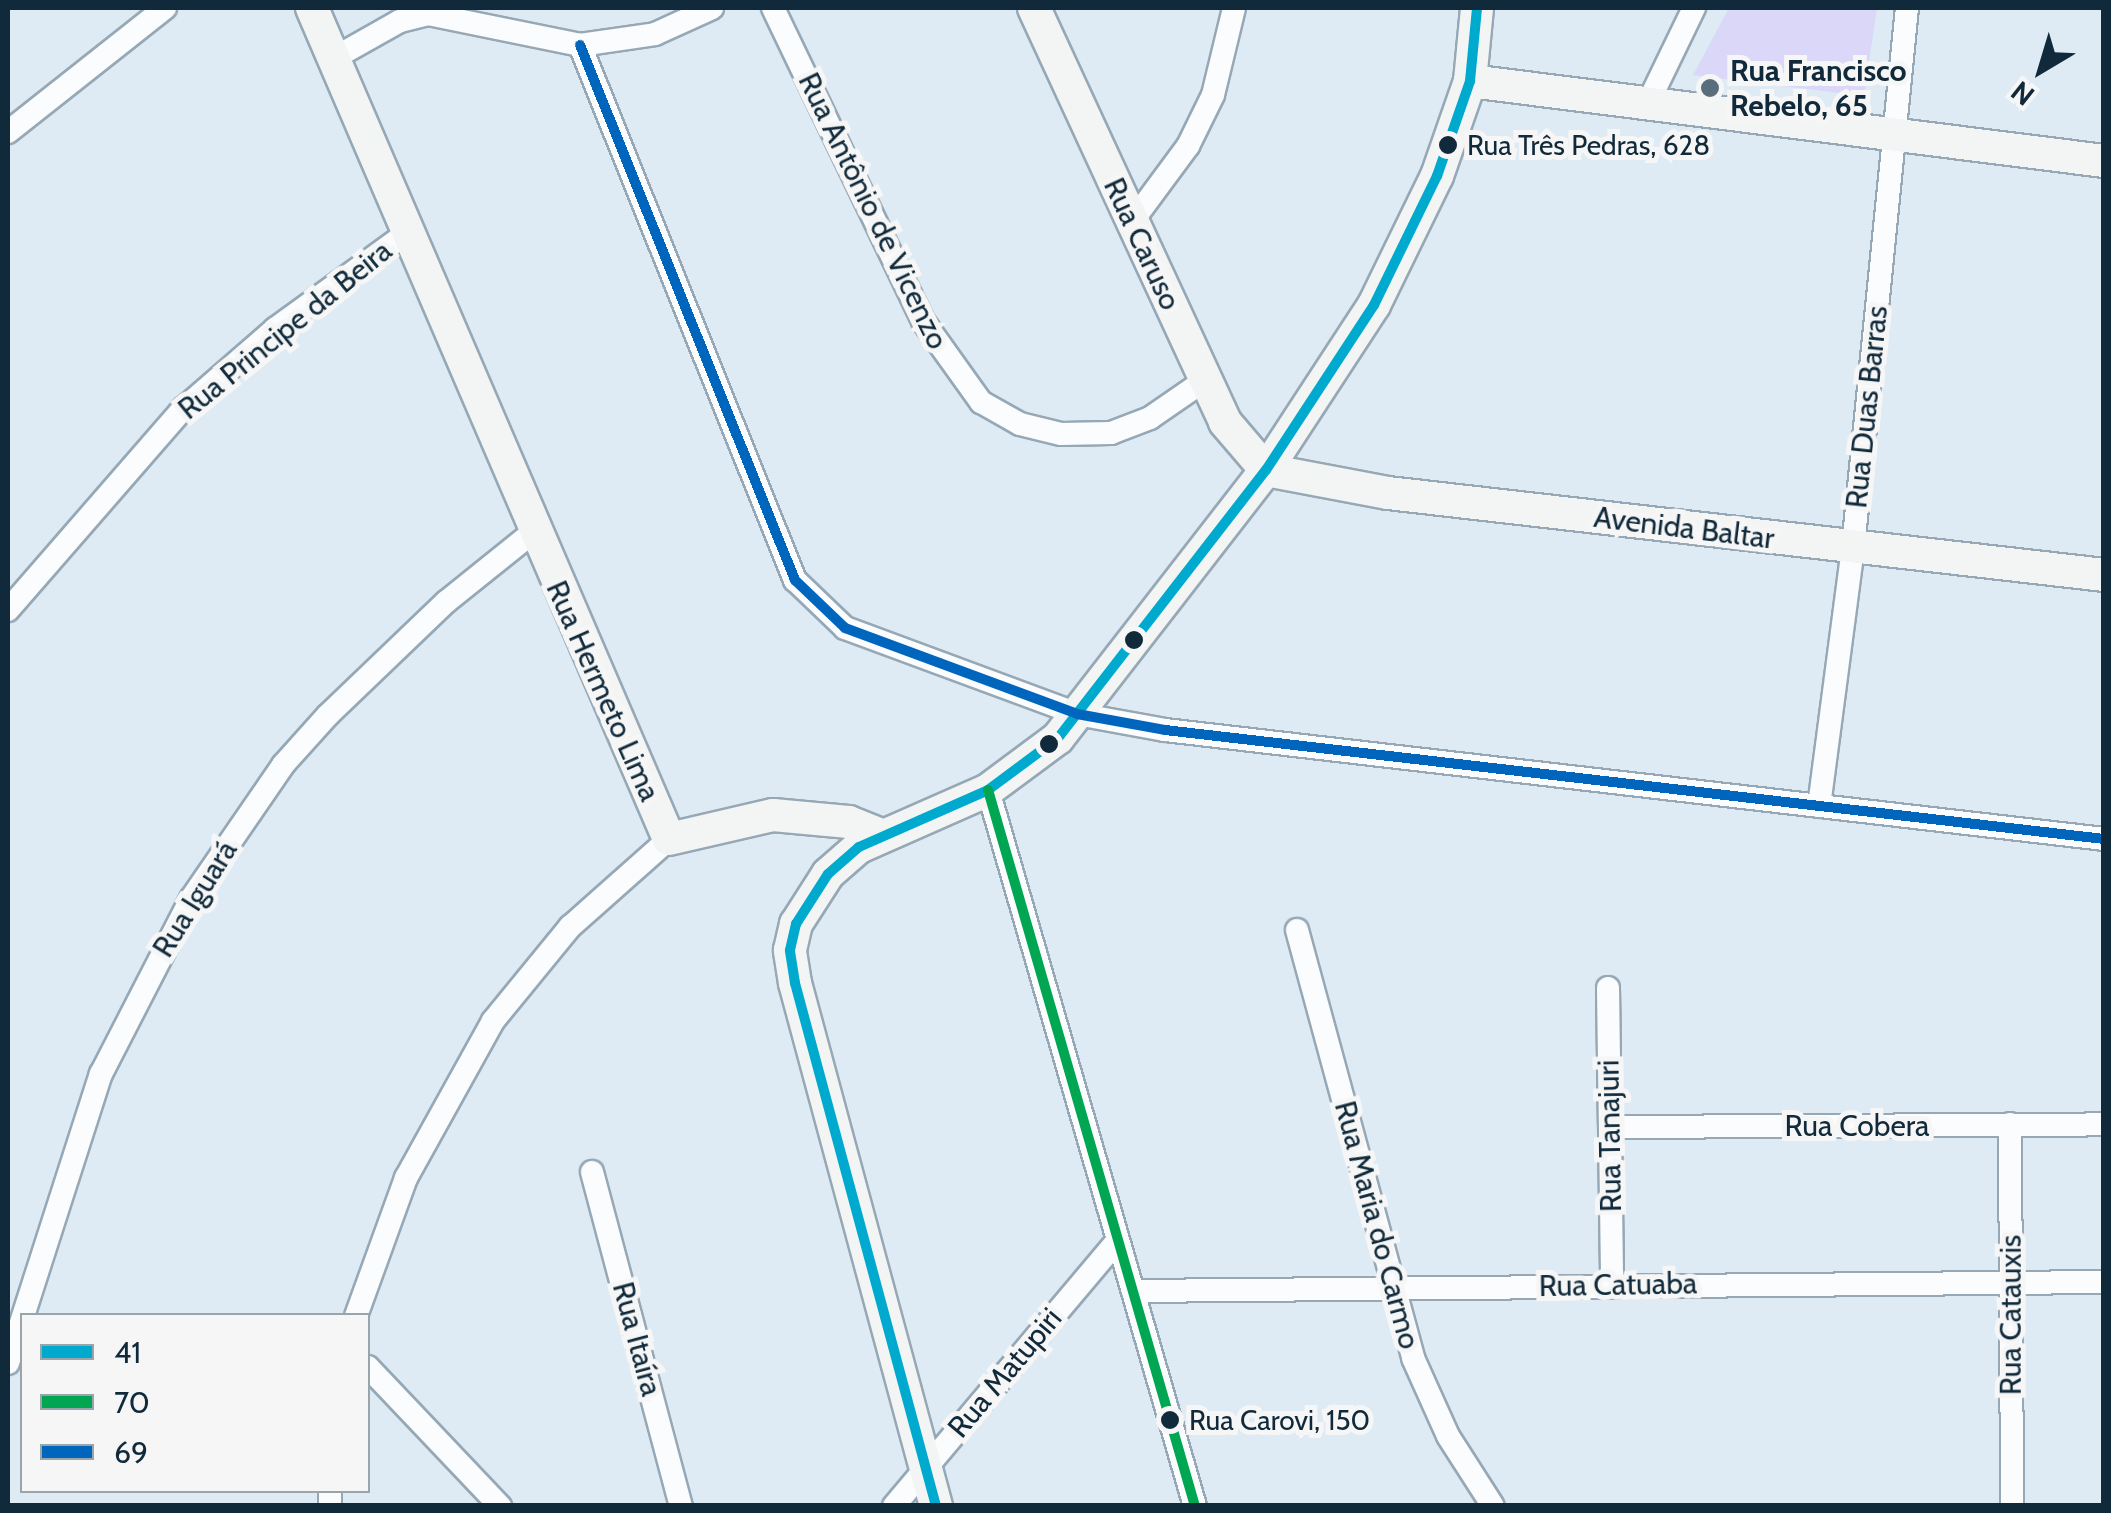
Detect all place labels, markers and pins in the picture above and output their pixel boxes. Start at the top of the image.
place label: Rua Francisco Rebelo, 65 [1730,53,1907,124]
marker: Rua Francisco Rebelo, 65 [1699,77,1721,99]
place label: Rua Três Pedras, 628 [1467,128,1710,162]
marker: Rua Três Pedras, 628 [1438,135,1458,155]
unlabelled marker [1124,630,1144,650]
unlabelled marker [1039,734,1059,754]
place label: Rua Carovi, 150 [1189,1403,1370,1437]
marker: Rua Carovi, 150 [1160,1410,1180,1430]

